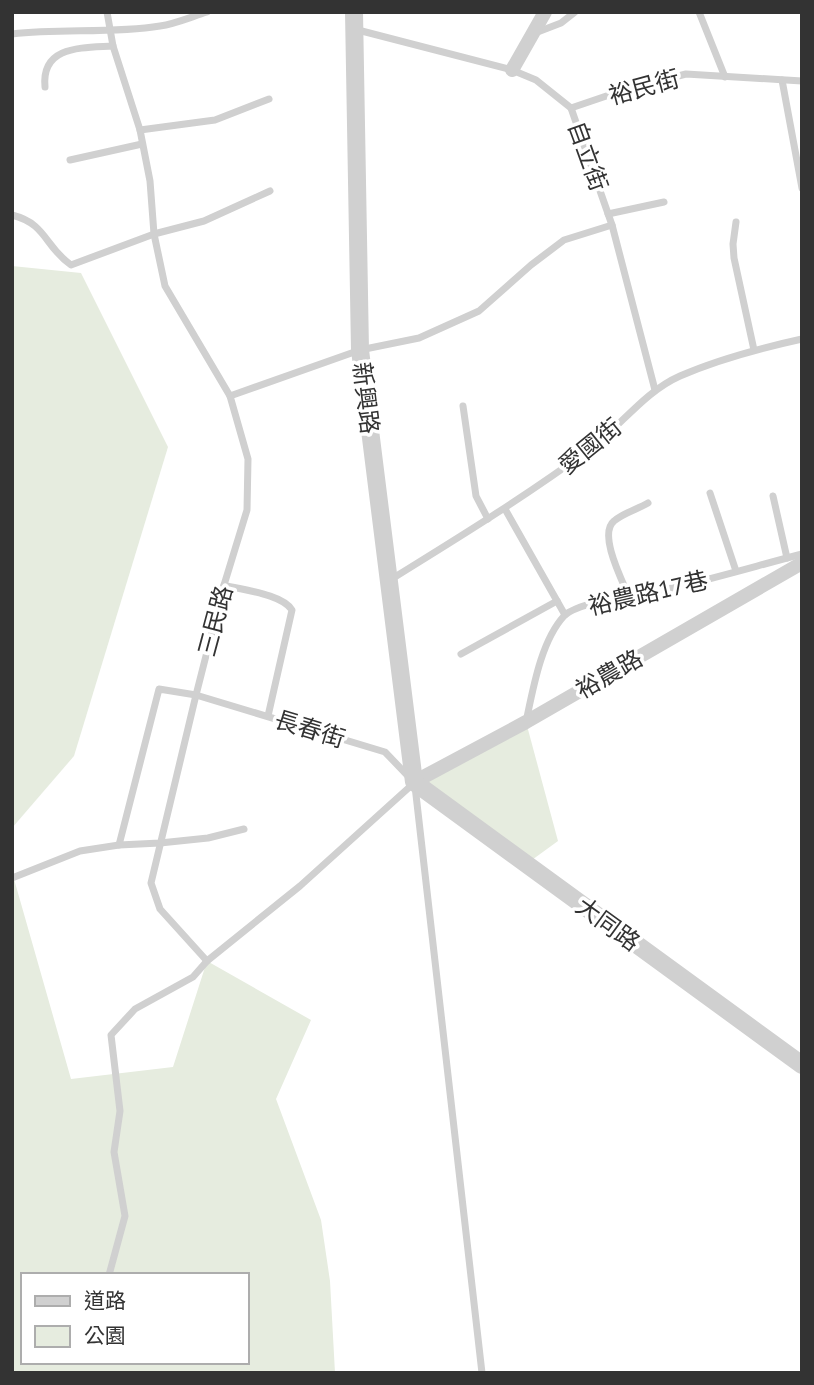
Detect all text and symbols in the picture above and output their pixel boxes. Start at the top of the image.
street label: 裕民街 [605,63,683,111]
street label: 自立街 [561,117,615,195]
street label: 新興路 [346,360,386,436]
street label: 愛國街 [552,411,628,481]
street label: 裕農路17巷 [585,564,711,622]
street label: 三民路 [191,582,239,660]
street label: 裕農路 [570,643,648,705]
street label: 長春街 [271,704,349,754]
street label: 大同路 [570,890,646,958]
legend [21,1273,248,1364]
text: 道路 [84,1287,126,1314]
text: 公園 [84,1322,126,1349]

